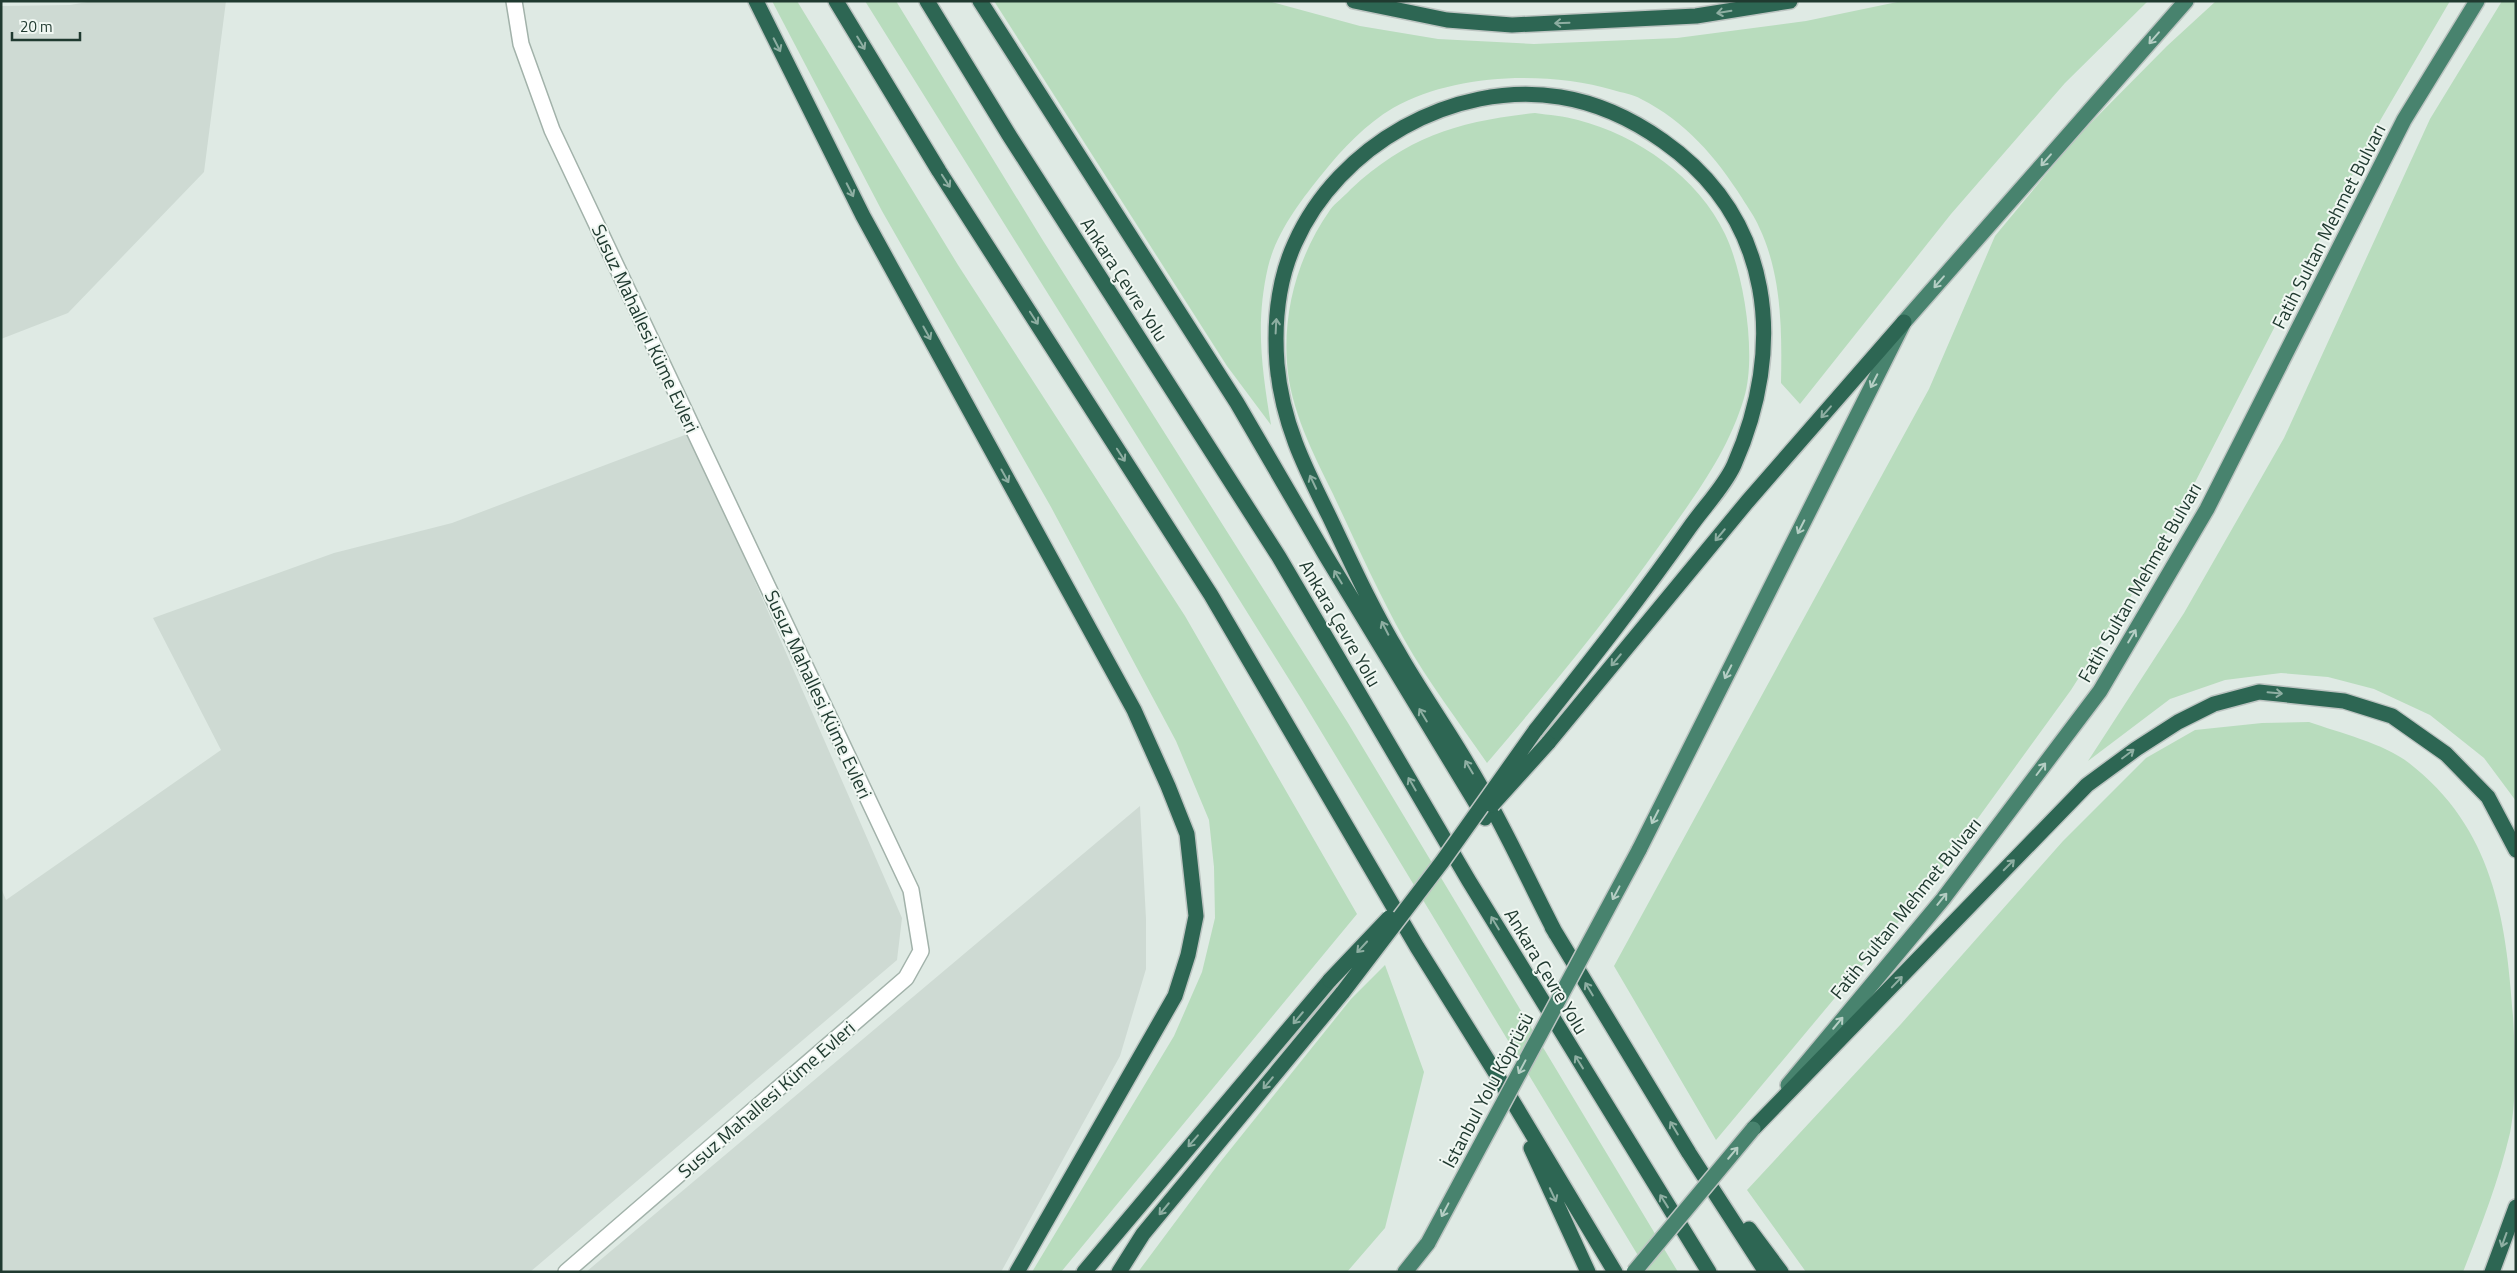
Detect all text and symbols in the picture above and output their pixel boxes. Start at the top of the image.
one-way arrow [1717,7,1733,17]
scale bar [12,10,80,42]
text: 20 m [20,15,53,38]
one-way arrow [1555,18,1571,27]
one-way arrow [2148,31,2160,44]
one-way arrow [857,35,867,49]
one-way arrow [773,37,783,52]
street label: Fatih Sultan Mehmet Bulvarı [2264,118,2392,334]
one-way arrow [2041,153,2052,166]
one-way arrow [941,174,951,188]
one-way arrow [846,182,855,197]
street label: Ankara Çevre Yolu [1074,211,1176,347]
street label: Susuz Mahallesi Küme Evleri [585,219,707,437]
one-way arrow [1933,275,1945,288]
one-way arrow [1029,311,1039,325]
one-way arrow [1272,318,1281,334]
one-way arrow [922,326,932,341]
one-way arrow [1869,374,1879,389]
one-way arrow [1820,405,1831,418]
one-way arrow [1116,448,1127,462]
one-way arrow [1001,468,1011,482]
one-way arrow [1307,475,1317,490]
street label: Fatih Sultan Mehmet Bulvarı [2070,477,2208,687]
one-way arrow [1796,519,1806,534]
one-way arrow [1714,528,1725,541]
street label: Ankara Çevre Yolu [1293,554,1389,692]
one-way arrow [1333,570,1343,584]
street label: Susuz Mahallesi Küme Evleri [758,585,880,803]
one-way arrow [1380,621,1389,636]
one-way arrow [2128,629,2138,643]
one-way arrow [1611,654,1622,667]
one-way arrow [1723,664,1732,679]
one-way arrow [2267,689,2283,698]
one-way arrow [1418,709,1428,723]
one-way arrow [2121,749,2134,760]
one-way arrow [1464,760,1474,774]
one-way arrow [2035,763,2046,776]
one-way arrow [1407,776,1417,791]
one-way arrow [1650,809,1660,824]
street label: Fatih Sultan Mehmet Bulvarı [1822,811,1988,1005]
one-way arrow [2003,858,2015,871]
one-way arrow [1611,886,1621,901]
one-way arrow [1937,893,1948,906]
street label: Ankara Çevre Yolu [1498,902,1596,1040]
one-way arrow [1489,917,1499,931]
one-way arrow [1356,940,1368,953]
one-way arrow [1890,976,1903,988]
one-way arrow [1584,982,1594,996]
street label: İstanbul Yolu Köprüsü [1434,1007,1540,1173]
one-way arrow [1293,1011,1304,1024]
street label: Susuz Mahallesi Küme Evleri [671,1013,861,1185]
one-way arrow [1832,1017,1843,1030]
one-way arrow [1574,1056,1584,1070]
one-way arrow [1517,1060,1527,1075]
one-way arrow [1262,1077,1273,1090]
one-way arrow [1668,1121,1678,1135]
one-way arrow [1187,1135,1199,1148]
one-way arrow [1727,1147,1738,1160]
one-way arrow [1548,1187,1558,1202]
one-way arrow [1659,1194,1669,1208]
one-way arrow [1159,1202,1170,1215]
one-way arrow [1440,1203,1450,1217]
one-way arrow [2499,1231,2508,1247]

